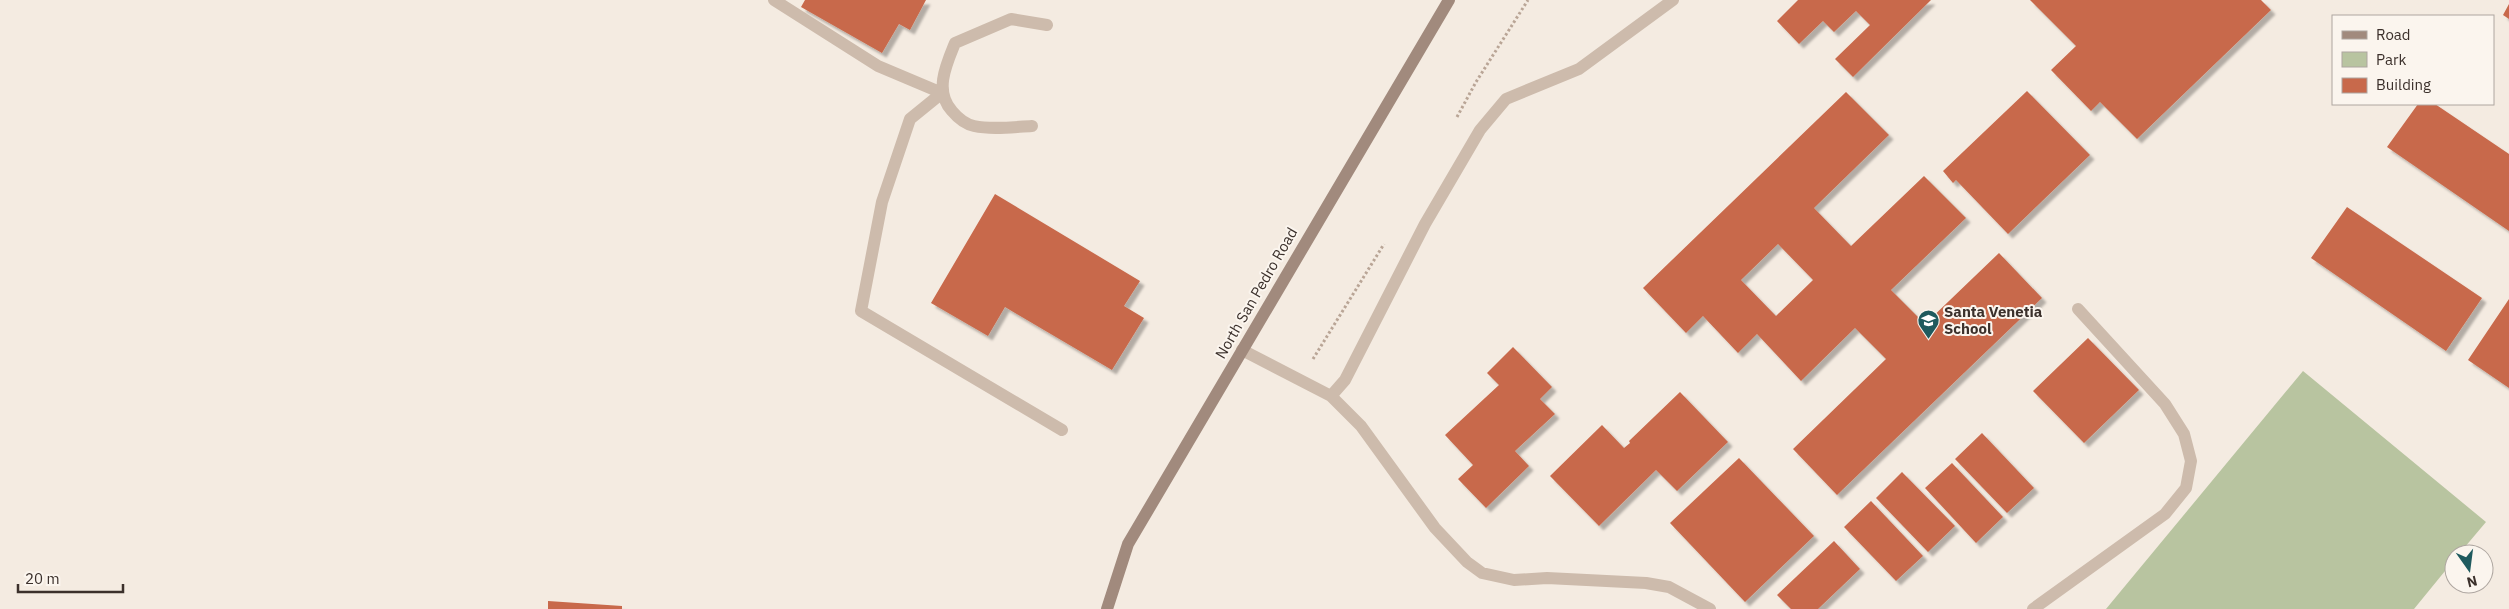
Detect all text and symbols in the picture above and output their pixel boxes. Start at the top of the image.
legend [2332,15,2494,105]
text: Road [2376,25,2411,44]
text: Park [2376,50,2406,69]
text: Building [2376,75,2431,94]
street label: North San Pedro Road [1211,224,1301,362]
place label: Santa Venetia School [1944,302,2043,338]
school or university icon: Santa Venetia School [1916,308,1940,339]
north arrow [2444,544,2494,594]
scale bar [18,562,122,594]
text: 20 m [25,569,60,588]
text: N [2465,572,2479,592]

